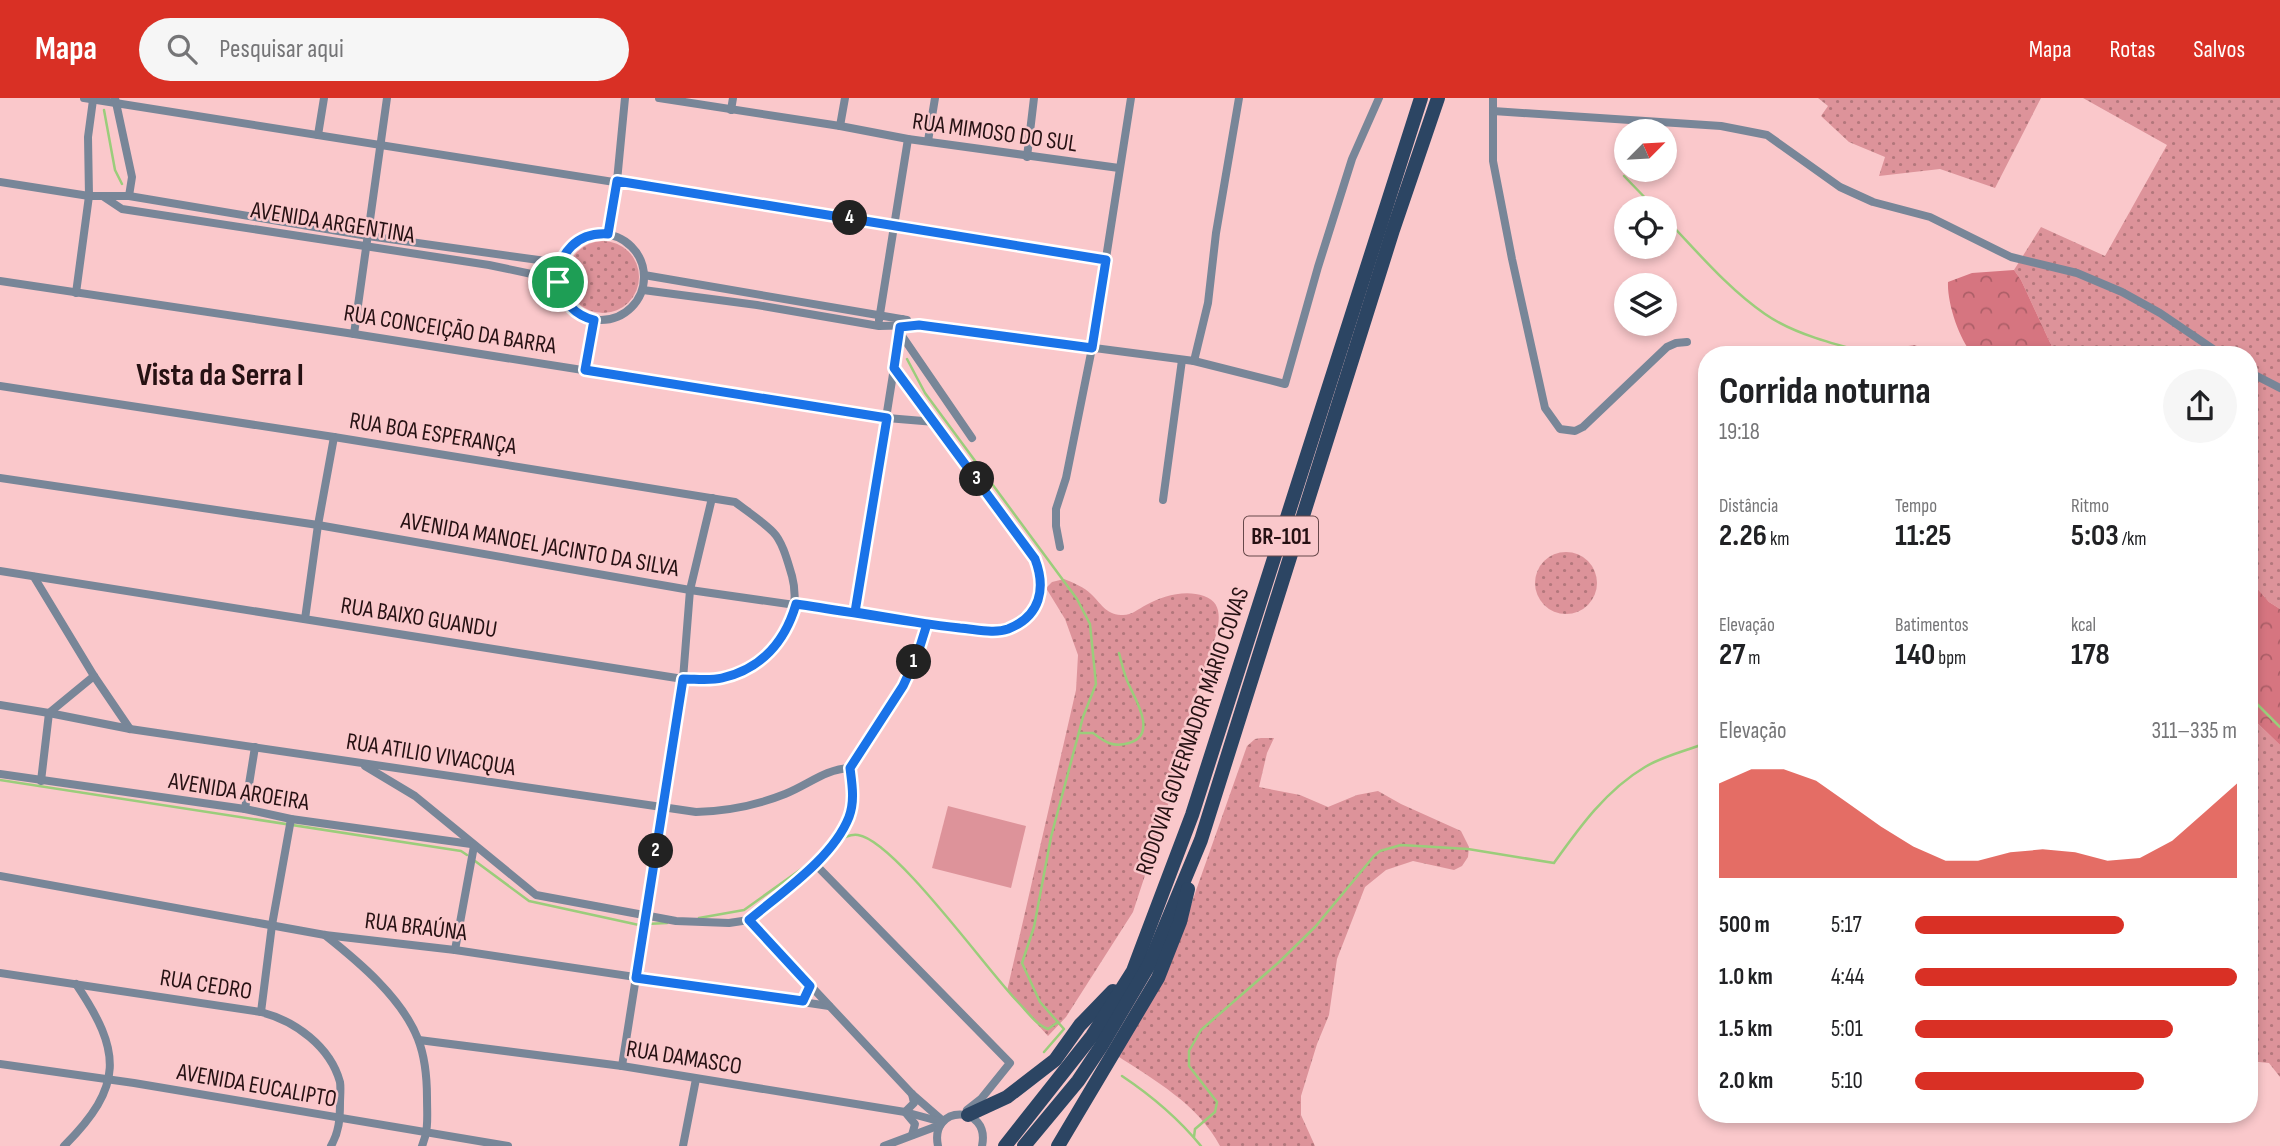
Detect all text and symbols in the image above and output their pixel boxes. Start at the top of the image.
search box [139,18,629,81]
text: Mapa [35,29,97,69]
icon: search [163,30,201,68]
text: Pesquisar aqui [219,34,344,65]
text: Mapa [2029,35,2072,64]
text: Rotas [2110,35,2155,64]
text: Salvos [2193,35,2245,64]
street label: RUA MIMOSO DO SUL [911,107,1079,158]
north arrow [1614,119,1676,182]
map controls [1614,119,1677,336]
street label: AVENIDA ARGENTINA [248,195,418,250]
button: locate [1614,196,1677,259]
pin: 4 [832,200,868,236]
text: 4 [845,206,854,229]
pin [528,252,588,312]
icon: arrive [539,263,577,301]
button: layers [1614,273,1677,336]
street label: RUA CONCEIÇÃO DA BARRA [342,298,559,361]
district label: Vista da Serra I [136,356,304,395]
text: Corrida noturna [1719,369,1931,414]
button: share [2163,369,2237,443]
street label: RUA BOA ESPERANÇA [347,406,519,461]
text: 19:18 [1719,418,1760,446]
pin: 3 [960,462,995,496]
text: 3 [972,467,981,490]
text: Distância [1719,495,1778,518]
text: Tempo [1895,495,1937,518]
text: Ritmo [2071,495,2109,518]
street label: AVENIDA MANOEL JACINTO DA SILVA [398,506,682,583]
road number: BR-101 [1244,516,1318,556]
text: 2.26 [1719,518,1767,554]
text: 11:25 [1895,518,1952,554]
text: 5:03 [2071,518,2119,554]
text: km [1767,528,1789,551]
text: /km [2119,528,2146,551]
street label: RODOVIA GOVERNADOR MÁRIO COVAS [1130,583,1255,879]
street label: RUA BAIXO GUANDU [339,591,499,644]
text: Elevação [1719,614,1775,637]
text: Batimentos [1895,614,1969,637]
text: kcal [2071,614,2096,637]
text: 27 [1719,637,1745,673]
text: 140 [1895,637,1935,673]
text: 178 [2071,637,2110,673]
pin: 1 [897,644,932,680]
text: m [1745,647,1760,670]
text: bpm [1935,647,1966,670]
text: 1 [910,650,917,673]
text: Elevação [1719,717,1787,745]
text: 311–335 m [2152,717,2237,745]
street label: RUA ATILIO VIVACQUA [344,727,518,782]
street label: AVENIDA AROEIRA [166,766,312,817]
pin: 2 [638,834,674,868]
text: 2 [651,839,660,862]
street label: RUA BRAÚNA [363,906,469,947]
text: 500 m [1719,911,1770,939]
text: 5:17 [1831,911,1862,939]
street label: RUA CEDRO [158,963,254,1006]
text: 1.0 km [1719,963,1773,991]
text: 4:44 [1831,963,1864,991]
text: 1.5 km [1719,1015,1772,1043]
text: 5:01 [1831,1015,1863,1043]
street label: RUA DAMASCO [624,1034,744,1081]
street label: AVENIDA EUCALIPTO [174,1057,339,1114]
text: 2.0 km [1719,1067,1773,1095]
text: 5:10 [1831,1067,1863,1095]

